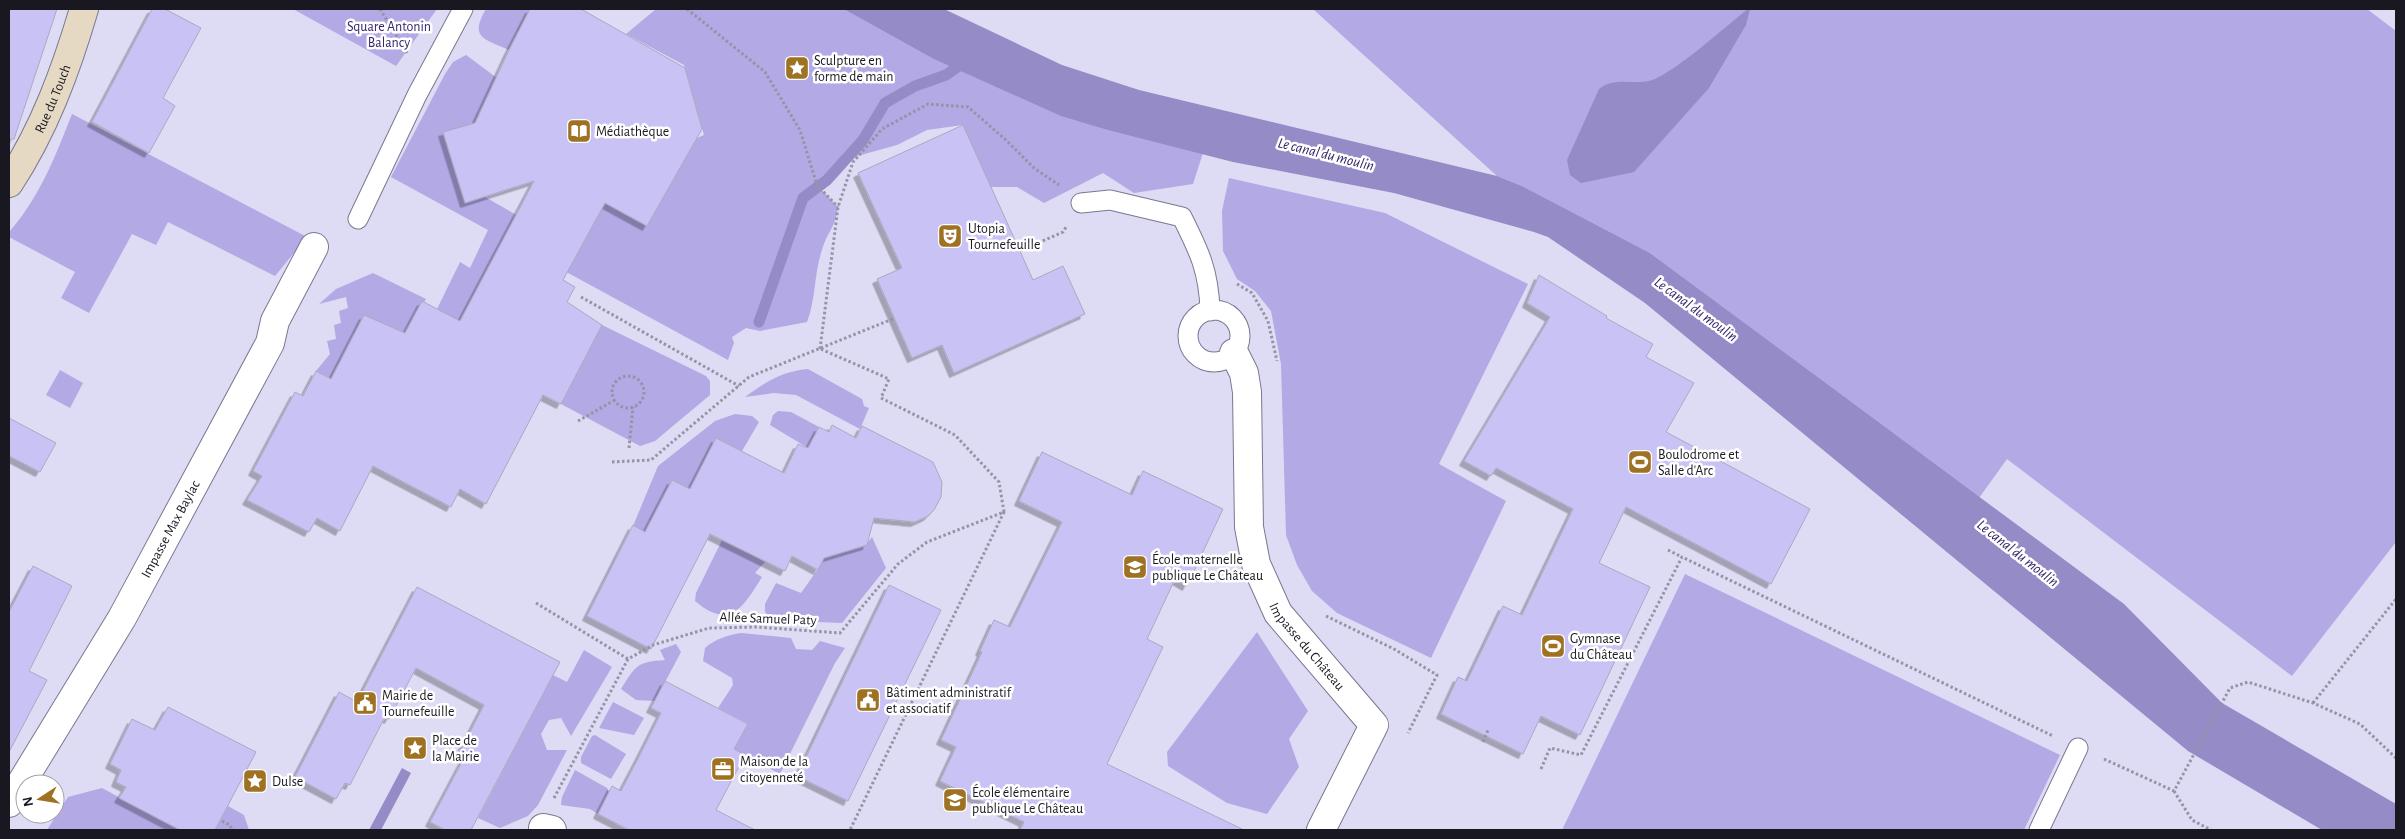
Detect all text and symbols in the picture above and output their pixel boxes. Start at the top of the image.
park label: Square Antonin Balancy [347,20,431,50]
place label: Sculpture en forme de main [814,54,894,84]
place icon: Sculpture en forme de main [784,55,810,81]
street label: Rue du Touch [33,63,73,136]
library icon: Médiathèque [566,118,592,144]
place label: Médiathèque [596,125,669,139]
water label: Le canal du moulin [1276,135,1376,174]
place label: Utopia Tournefeuille [968,222,1040,252]
theatre icon: Utopia Tournefeuille [937,223,963,249]
water label: Le canal du moulin [1651,274,1740,344]
place label: Boulodrome et Salle d'Arc [1658,448,1740,478]
sports icon: Boulodrome et Salle d'Arc [1627,449,1653,475]
street label: Impasse Max Baylac [139,478,203,580]
water label: Le canal du moulin [1974,517,2061,590]
place label: École maternelle publique Le Château [1152,550,1263,583]
school or university icon: École maternelle publique Le Château [1122,554,1148,580]
street label: Impasse du Château [1266,601,1347,693]
street label: Allée Samuel Paty [719,610,817,628]
place label: Gymnase du Château [1570,632,1632,662]
sports icon: Gymnase du Château [1540,633,1566,659]
place label: Bâtiment administratif et associatif [886,686,1012,716]
public building icon: Bâtiment administratif et associatif [855,687,881,713]
place label: Mairie de Tournefeuille [382,689,454,719]
public building icon: Mairie de Tournefeuille [352,690,378,716]
place label: Place de la Mairie [432,734,479,764]
place icon: Place de la Mairie [402,735,428,761]
place label: Maison de la citoyenneté [740,755,809,785]
office icon: Maison de la citoyenneté [710,756,736,782]
place icon: Dulse [242,768,268,794]
north arrow [15,774,65,824]
place label: Dulse [272,775,303,789]
place label: École élémentaire publique Le Château [972,783,1083,816]
school or university icon: École élémentaire publique Le Château [942,787,968,813]
text: N [20,795,36,808]

